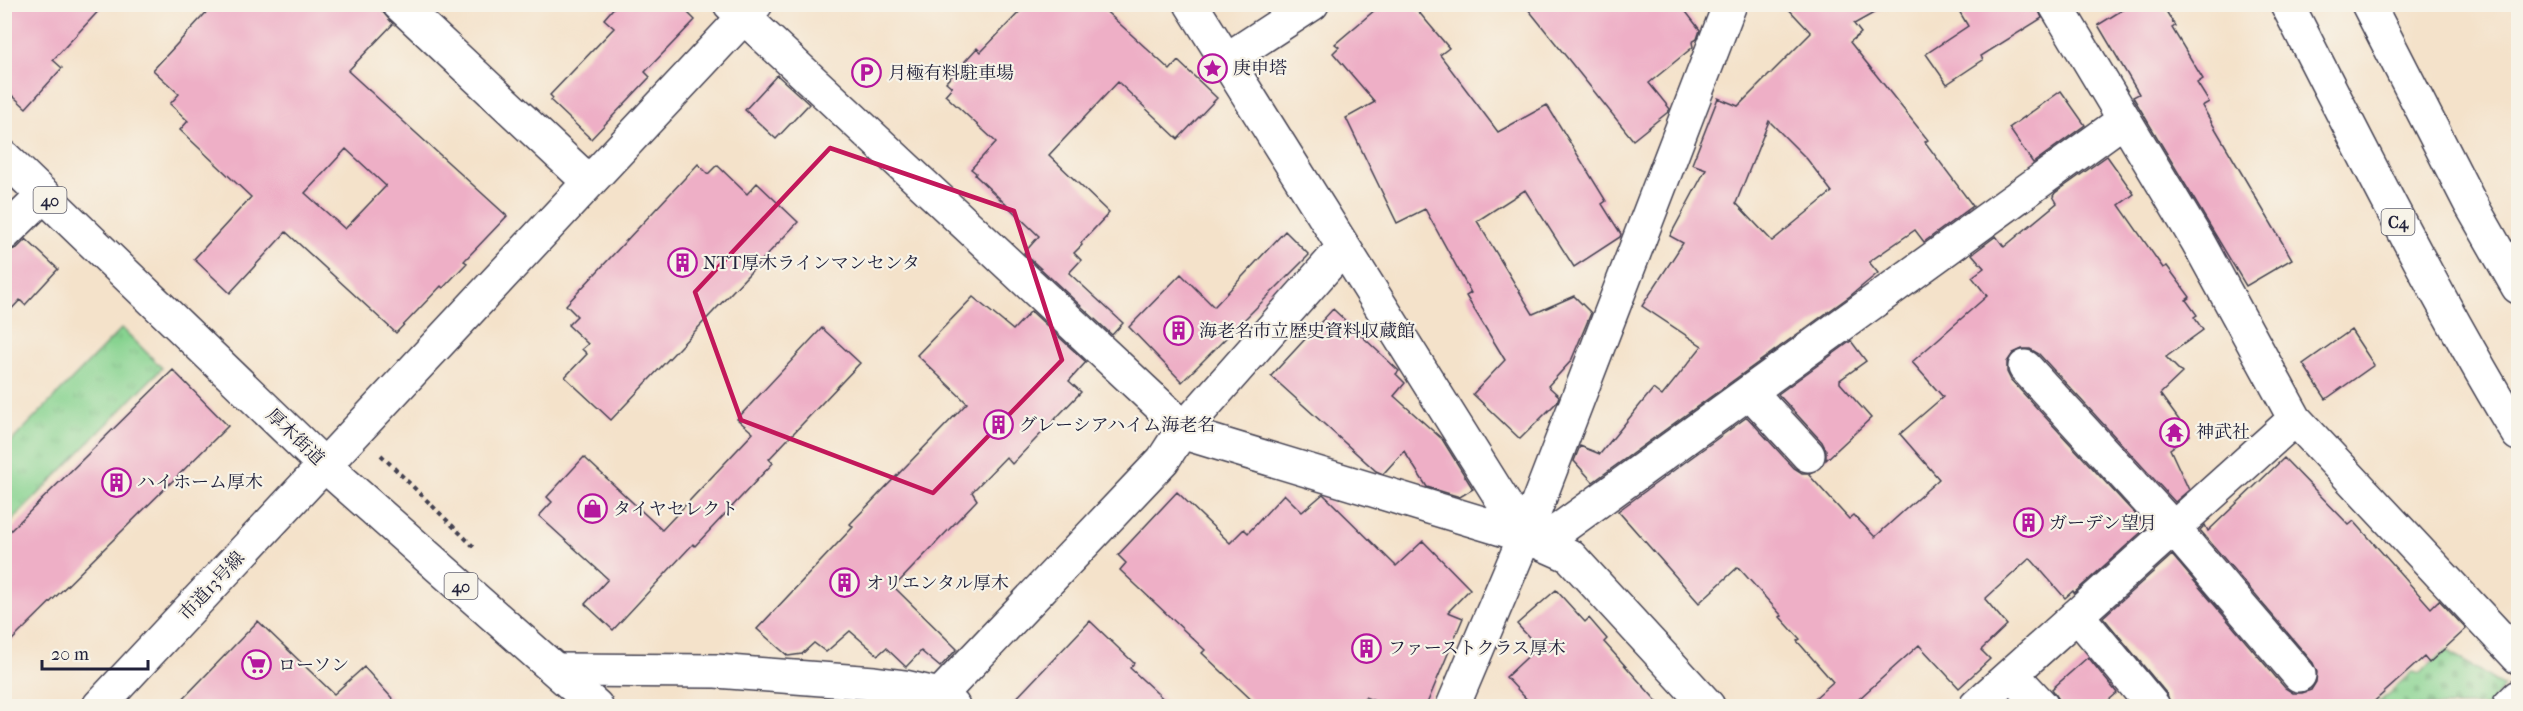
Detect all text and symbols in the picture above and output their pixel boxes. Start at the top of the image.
place icon: 庚申塔 [1196,52,1228,84]
parking icon: 月極有料駐車場 [851,57,883,89]
place label: 庚申塔 [1233,58,1287,79]
place label: 月極有料駐車場 [888,63,1014,84]
road number: 40 [34,187,66,213]
road number: C4 [2382,209,2414,235]
building icon: NTT厚木ラインマンセンタ [666,247,698,279]
place label: NTT厚木ラインマンセンタ [703,253,920,274]
building icon: 海老名市立歴史資料収蔵館 [1162,315,1194,347]
place label: 海老名市立歴史資料収蔵館 [1199,321,1415,342]
street label: 厚木街道 [262,404,328,470]
building icon: グレーシアハイム海老名 [982,409,1014,441]
place label: グレーシアハイム海老名 [1019,415,1215,436]
temple icon: 神武社 [2159,416,2191,448]
place label: 神武社 [2196,422,2250,443]
building icon: ハイホーム厚木 [100,466,132,498]
place label: ハイホーム厚木 [137,472,263,493]
shop icon: タイヤセレクト [576,493,608,525]
place label: タイヤセレクト [613,499,738,520]
building icon: ガーデン望月 [2012,507,2044,539]
place label: ガーデン望月 [2049,513,2157,534]
street label: 市道13号線 [175,547,249,625]
building icon: オリエンタル厚木 [829,567,861,599]
road number: 40 [444,573,478,599]
place label: オリエンタル厚木 [866,573,1009,594]
building icon: ファーストクラス厚木 [1351,632,1383,664]
scale bar [42,633,148,671]
place label: ファーストクラス厚木 [1388,638,1566,659]
text: 20 m [51,644,89,665]
supermarket icon: ローソン [241,649,273,681]
place label: ローソン [278,655,349,676]

